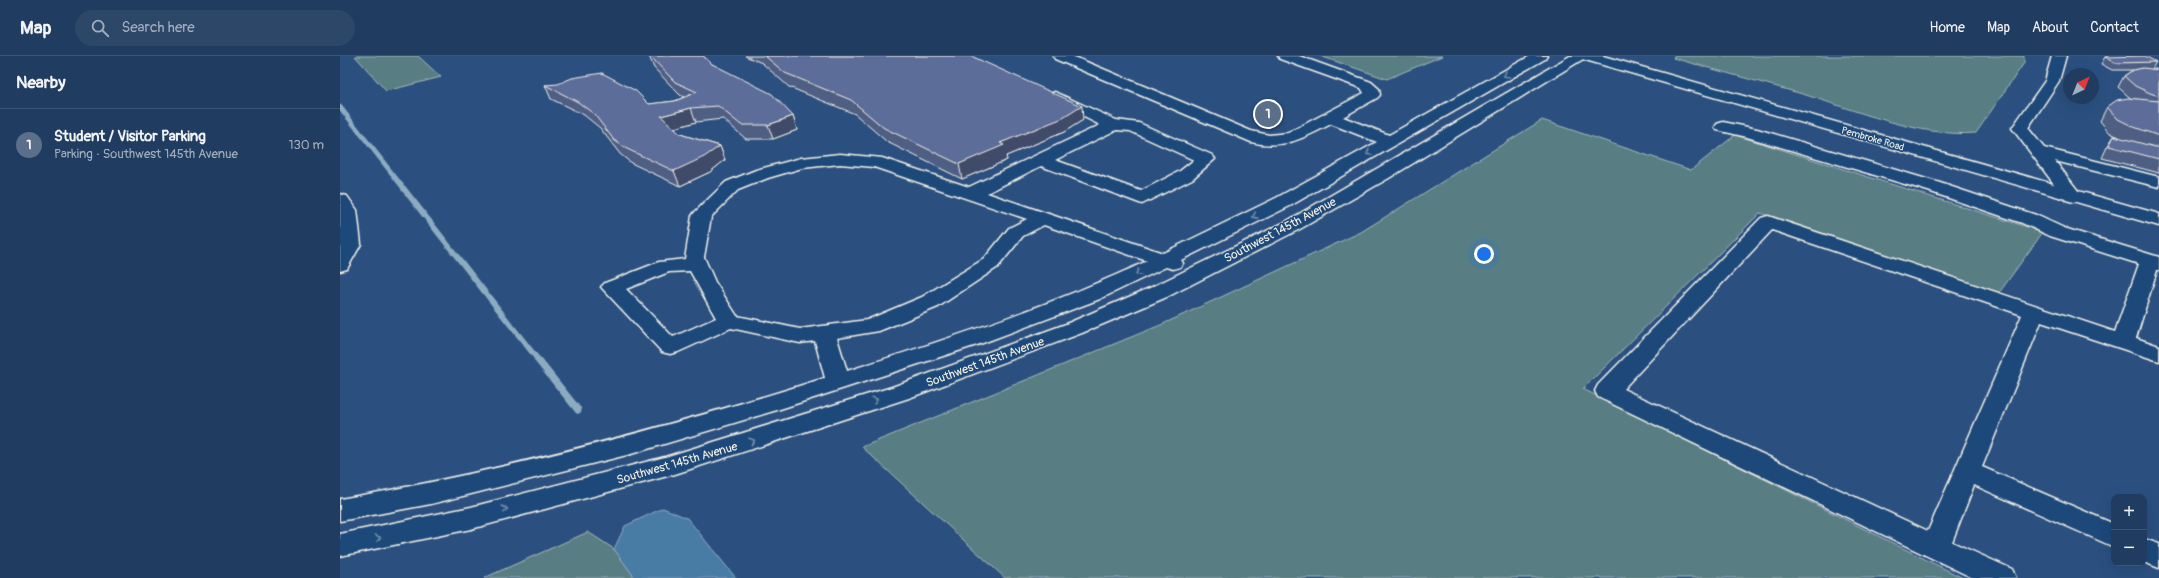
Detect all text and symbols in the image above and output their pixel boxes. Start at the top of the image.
search box [75,10,355,46]
text: Map [20,16,51,40]
icon: search [89,17,111,39]
text: Search here [121,18,195,37]
text: Home [1930,19,1965,36]
text: Map [1987,19,2010,36]
text: About [2032,19,2068,36]
text: Contact [2090,19,2139,36]
north arrow [2063,68,2099,104]
one-way arrow [1503,71,1510,78]
text: Nearby [16,72,65,93]
pin: 1 [1255,99,1281,129]
street label: Pembroke Road [1840,124,1906,154]
text: Student / Visitor Parking [54,127,206,146]
text: 1 [26,137,32,153]
text: 130 m [288,137,324,153]
text: Parking · Southwest 145th Avenue [54,146,238,162]
one-way arrow [1366,149,1373,156]
street label: Southwest 145th Avenue [1222,194,1339,266]
one-way arrow [1252,211,1259,219]
your location [1474,244,1494,264]
one-way arrow [1135,268,1142,276]
street label: Southwest 145th Avenue [924,334,1046,391]
one-way arrow [872,397,879,405]
one-way arrow [748,437,755,446]
street label: Southwest 145th Avenue [615,439,739,488]
map controls [2111,494,2147,566]
button: + [2111,494,2147,530]
one-way arrow [502,505,508,513]
button: − [2111,530,2147,566]
one-way arrow [375,534,381,543]

